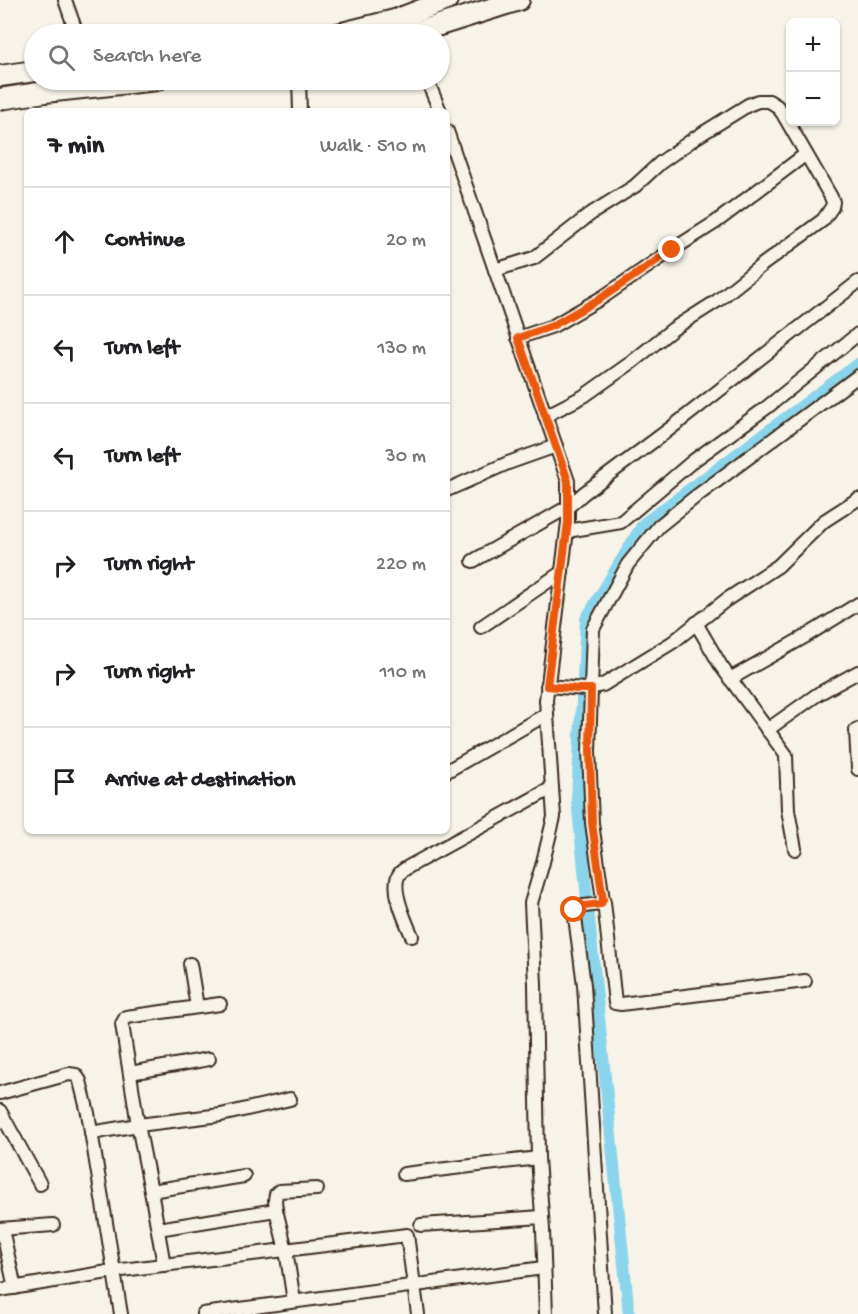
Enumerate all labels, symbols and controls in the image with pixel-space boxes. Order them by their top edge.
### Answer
map controls [786,18,840,126]
button: + [786,18,840,72]
search box [24,24,450,90]
icon: search [45,41,78,74]
text: Search here [93,44,201,70]
button: − [786,72,840,126]
text: 7 min [48,132,104,163]
text: Walk · 510 m [320,136,426,159]
icon: ahead [48,225,81,258]
text: Continue [105,228,185,254]
text: 20 m [386,230,426,253]
route end [658,236,684,262]
icon: left [48,333,81,366]
text: Turn left [105,336,179,362]
text: 130 m [377,338,426,361]
icon: left [48,441,81,474]
text: Turn left [105,444,179,470]
text: 30 m [385,446,426,469]
icon: right [48,549,81,582]
text: Turn right [105,552,193,578]
text: 220 m [376,554,426,577]
icon: right [48,657,81,690]
text: Turn right [105,660,193,686]
text: 110 m [380,662,426,685]
icon: arrive [48,765,81,798]
text: Arrive at destination [105,768,295,794]
route start [560,896,586,922]

